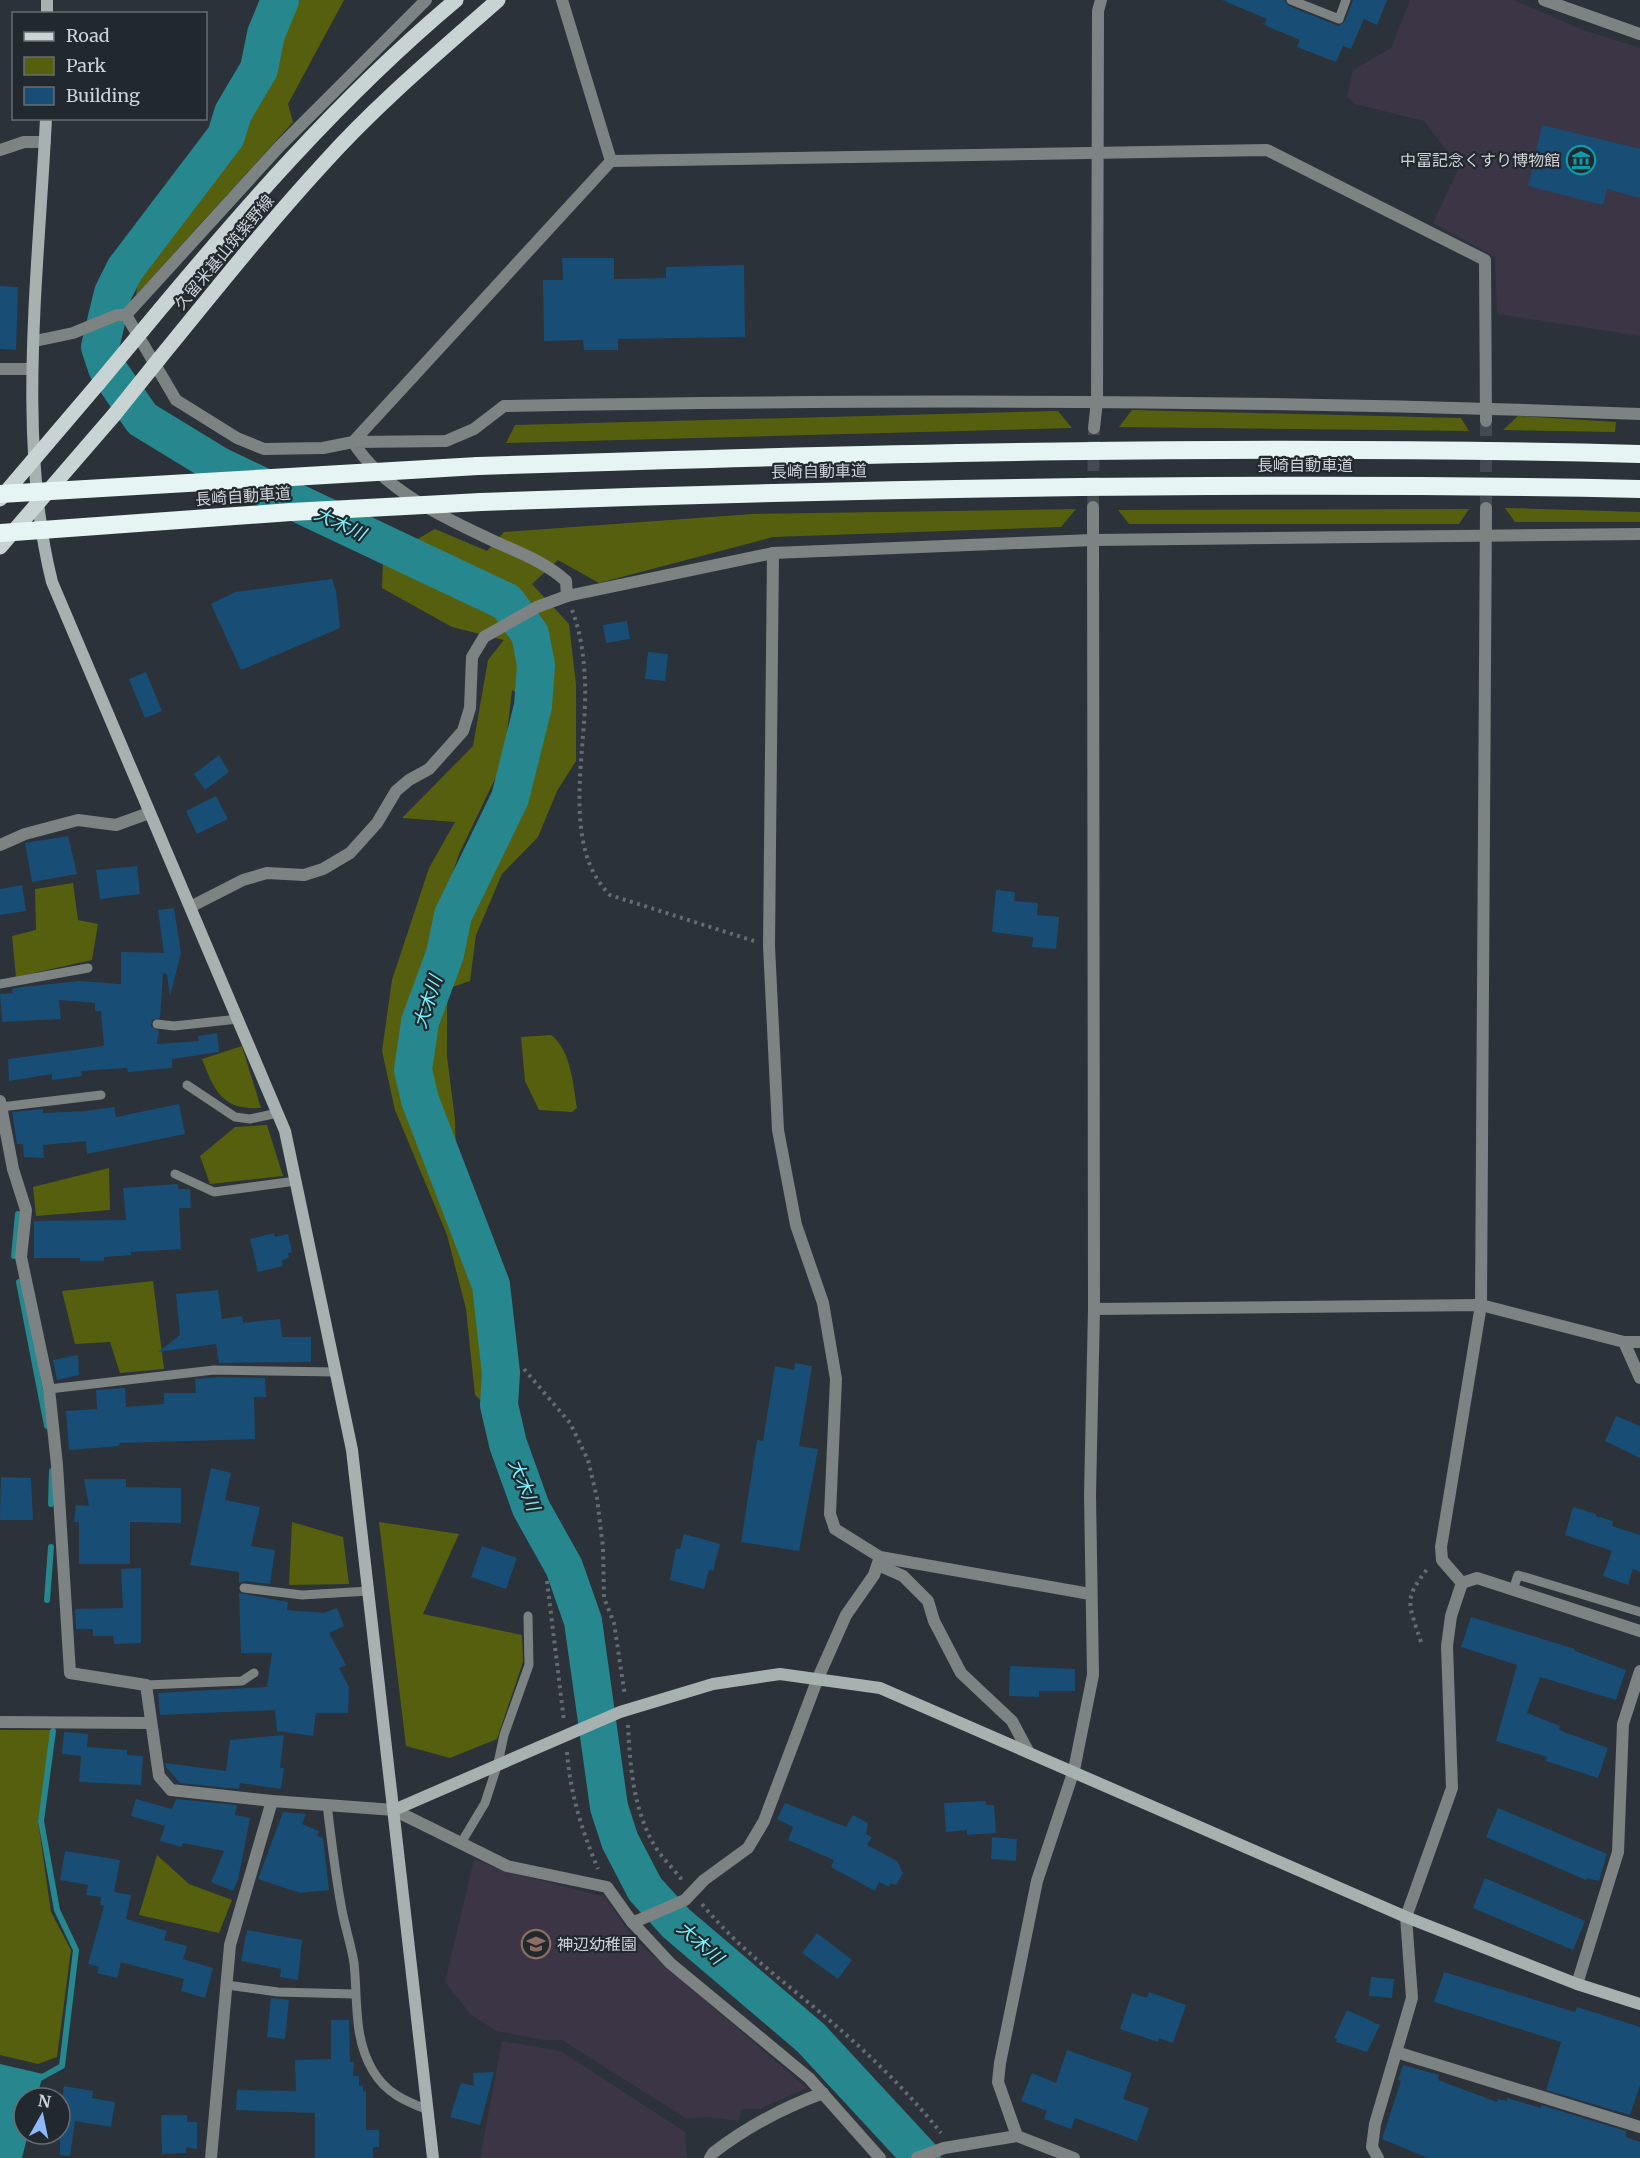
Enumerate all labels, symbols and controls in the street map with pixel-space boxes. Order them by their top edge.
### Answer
legend [12,12,207,120]
text: Road [66,24,110,47]
text: Park [66,54,107,77]
text: Building [66,84,140,107]
museum icon: 中冨記念くすり博物館 [1565,144,1597,176]
place label: 中冨記念くすり博物館 [1400,150,1560,170]
street label: 久留米基山筑紫野線 [170,190,278,314]
street label: 長崎自動車道 [1257,455,1353,475]
street label: 長崎自動車道 [771,460,867,482]
street label: 長崎自動車道 [194,483,292,509]
water label: 大木川 [311,502,371,546]
water label: 大木川 [408,971,447,1031]
water label: 大木川 [504,1455,546,1516]
water label: 大木川 [672,1916,730,1970]
school or university icon: 神辺幼稚園 [520,1928,552,1960]
place label: 神辺幼稚園 [557,1934,637,1954]
north arrow [12,2086,72,2146]
text: N [37,2090,53,2112]

